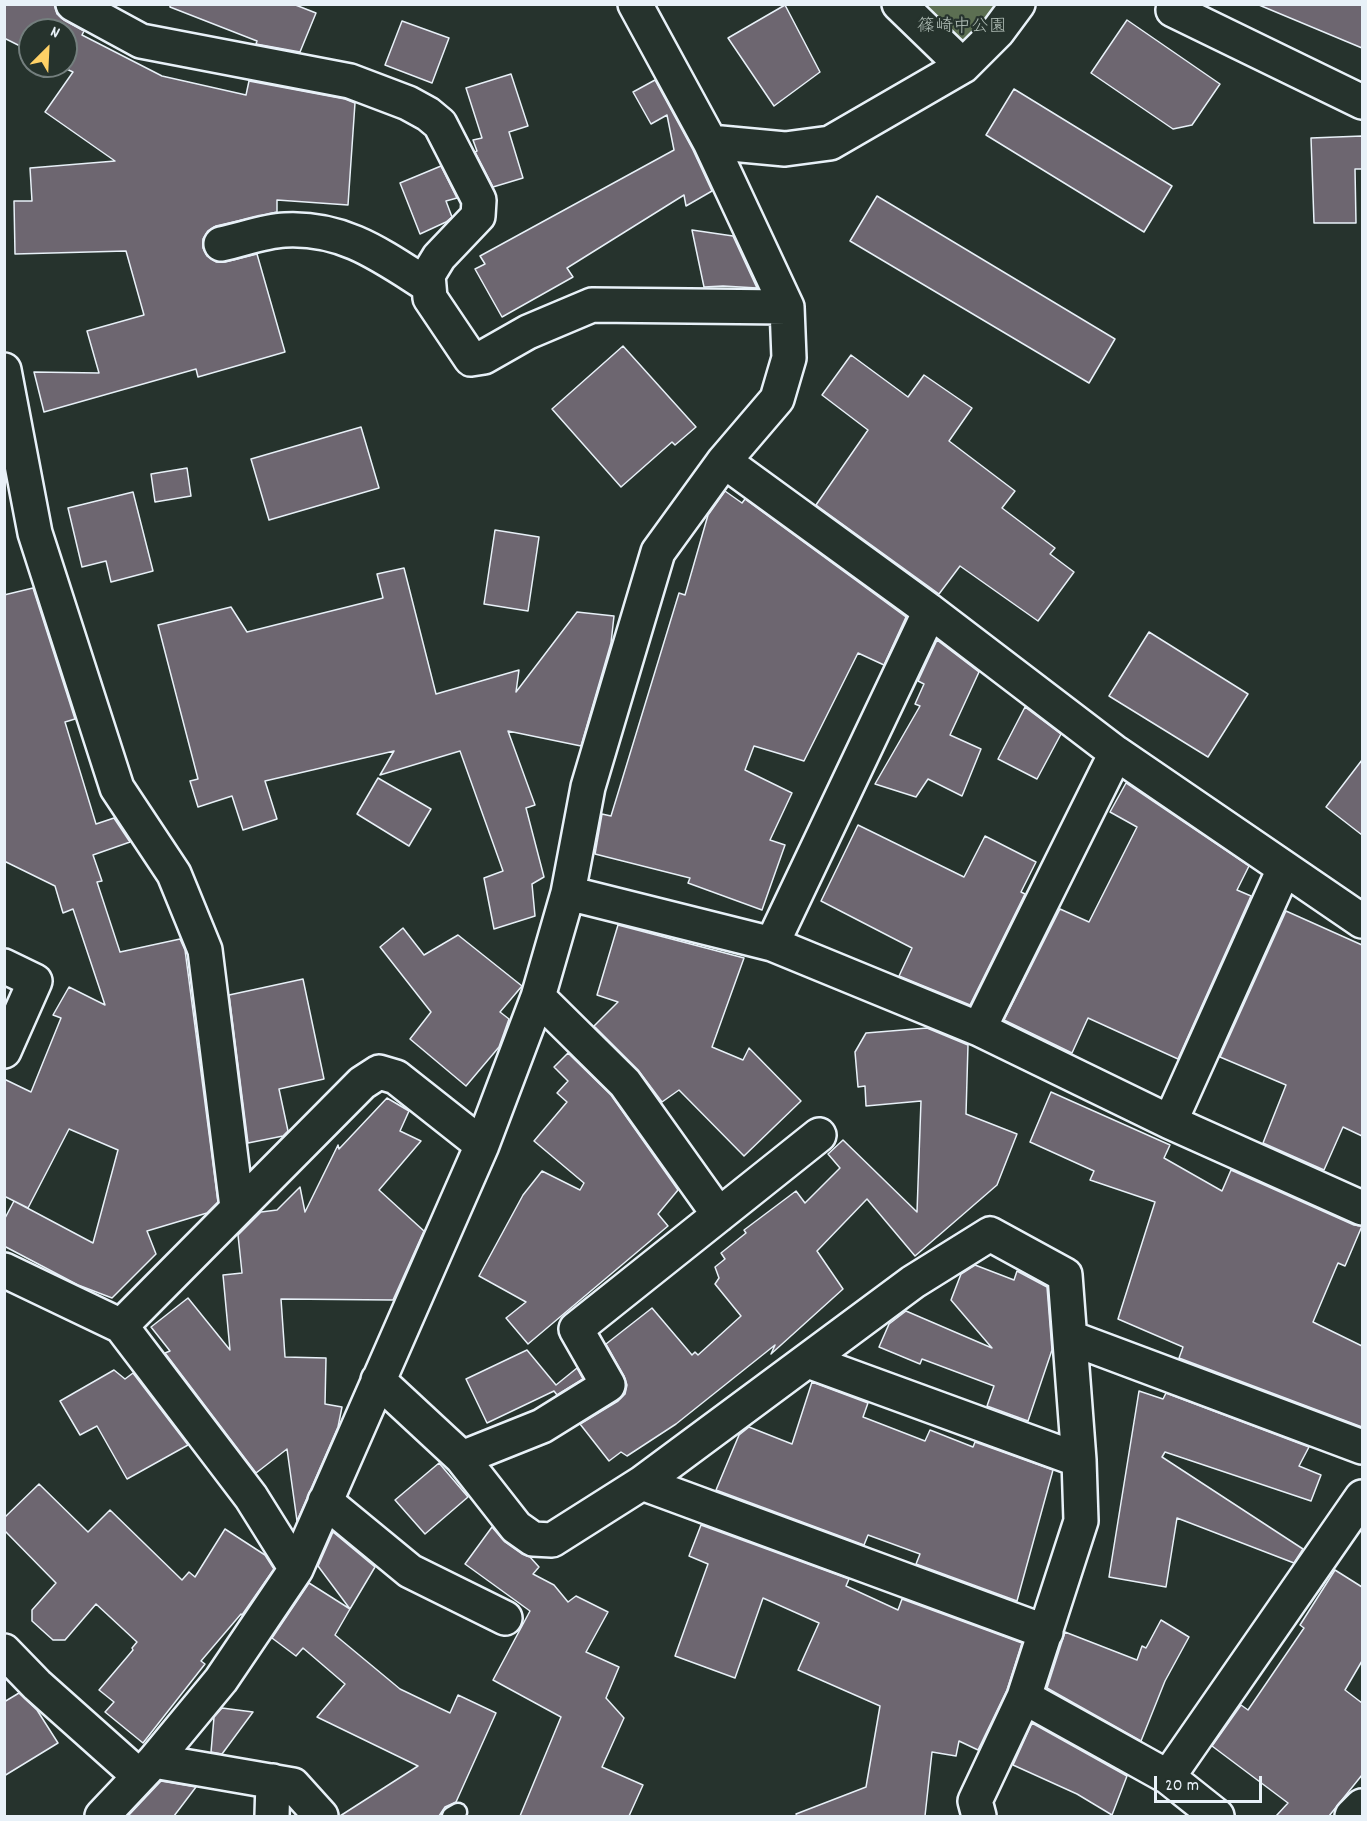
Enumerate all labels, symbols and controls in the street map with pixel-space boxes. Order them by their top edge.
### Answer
north arrow [18,18,78,78]
park label: 篠崎中公園 [917,18,1007,40]
text: N [46,21,63,45]
scale bar [1157,1764,1265,1802]
text: 20 m [1165,1774,1199,1799]

